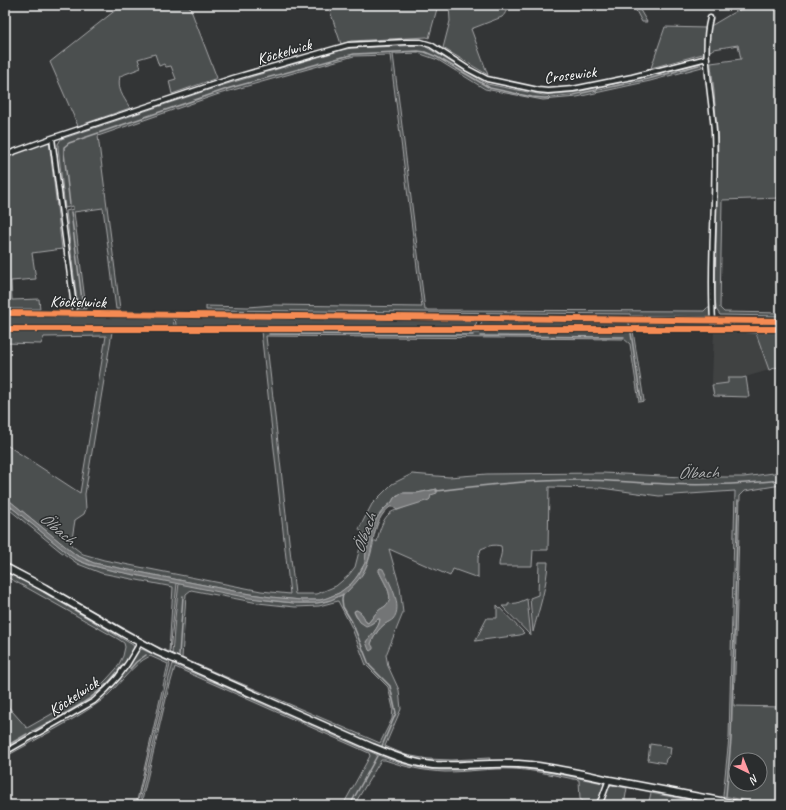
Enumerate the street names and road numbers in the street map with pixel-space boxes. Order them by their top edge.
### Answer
street label: Köckelwick [255,34,315,69]
street label: Crosewick [543,62,598,88]
street label: Köckelwick [50,292,107,313]
street label: Köckelwick [45,672,103,721]

